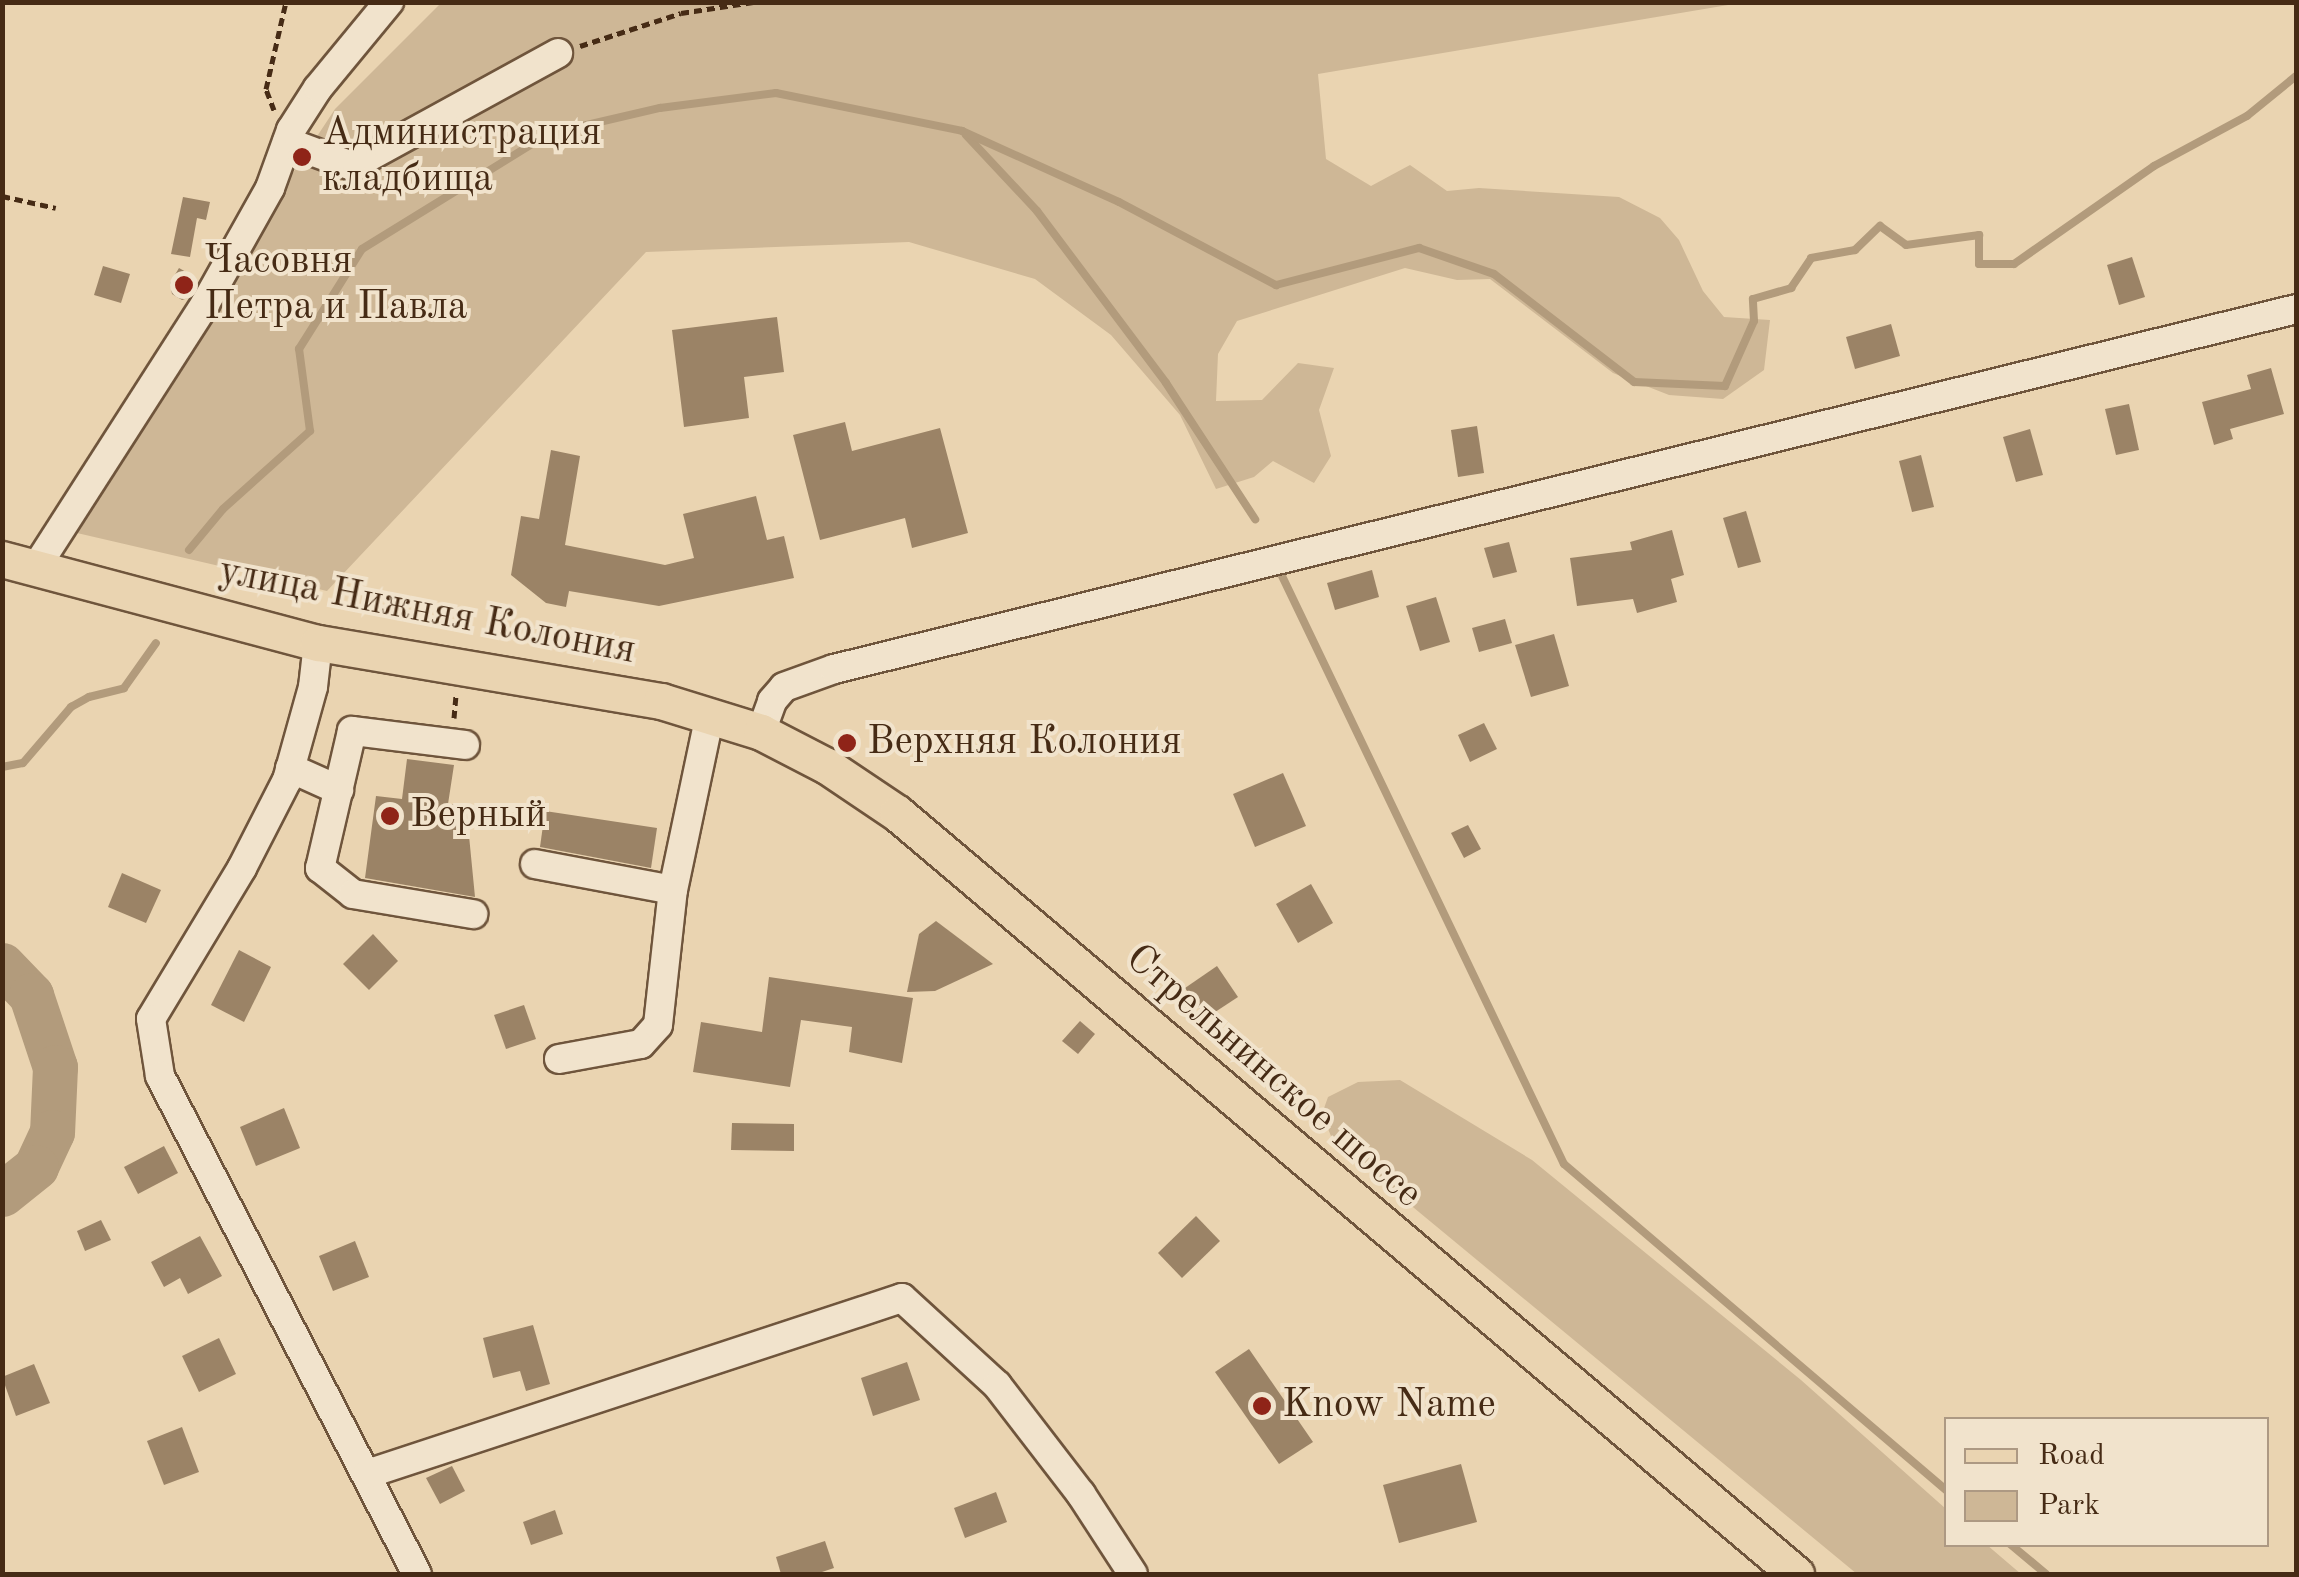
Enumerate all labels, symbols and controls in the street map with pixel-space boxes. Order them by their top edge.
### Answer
place label: Администрация кладбища [322,110,601,204]
marker: Администрация кладбища [291,146,313,168]
place label: Часовня Петра и Павла [204,238,468,332]
marker: Часовня Петра и Павла [173,274,195,296]
street label: улица Нижняя Колония [215,548,639,676]
place label: Верхняя Колония [867,719,1181,767]
marker: Верхняя Колония [836,732,858,754]
place label: Верный [410,792,547,840]
marker: Верный [379,805,401,827]
street label: Стрельнинское шоссе [1115,935,1431,1219]
place label: Know Name [1282,1382,1496,1430]
marker: Know Name [1251,1395,1273,1417]
legend [1944,1417,2269,1547]
text: Road [2038,1441,2105,1471]
text: Park [2038,1491,2100,1521]

